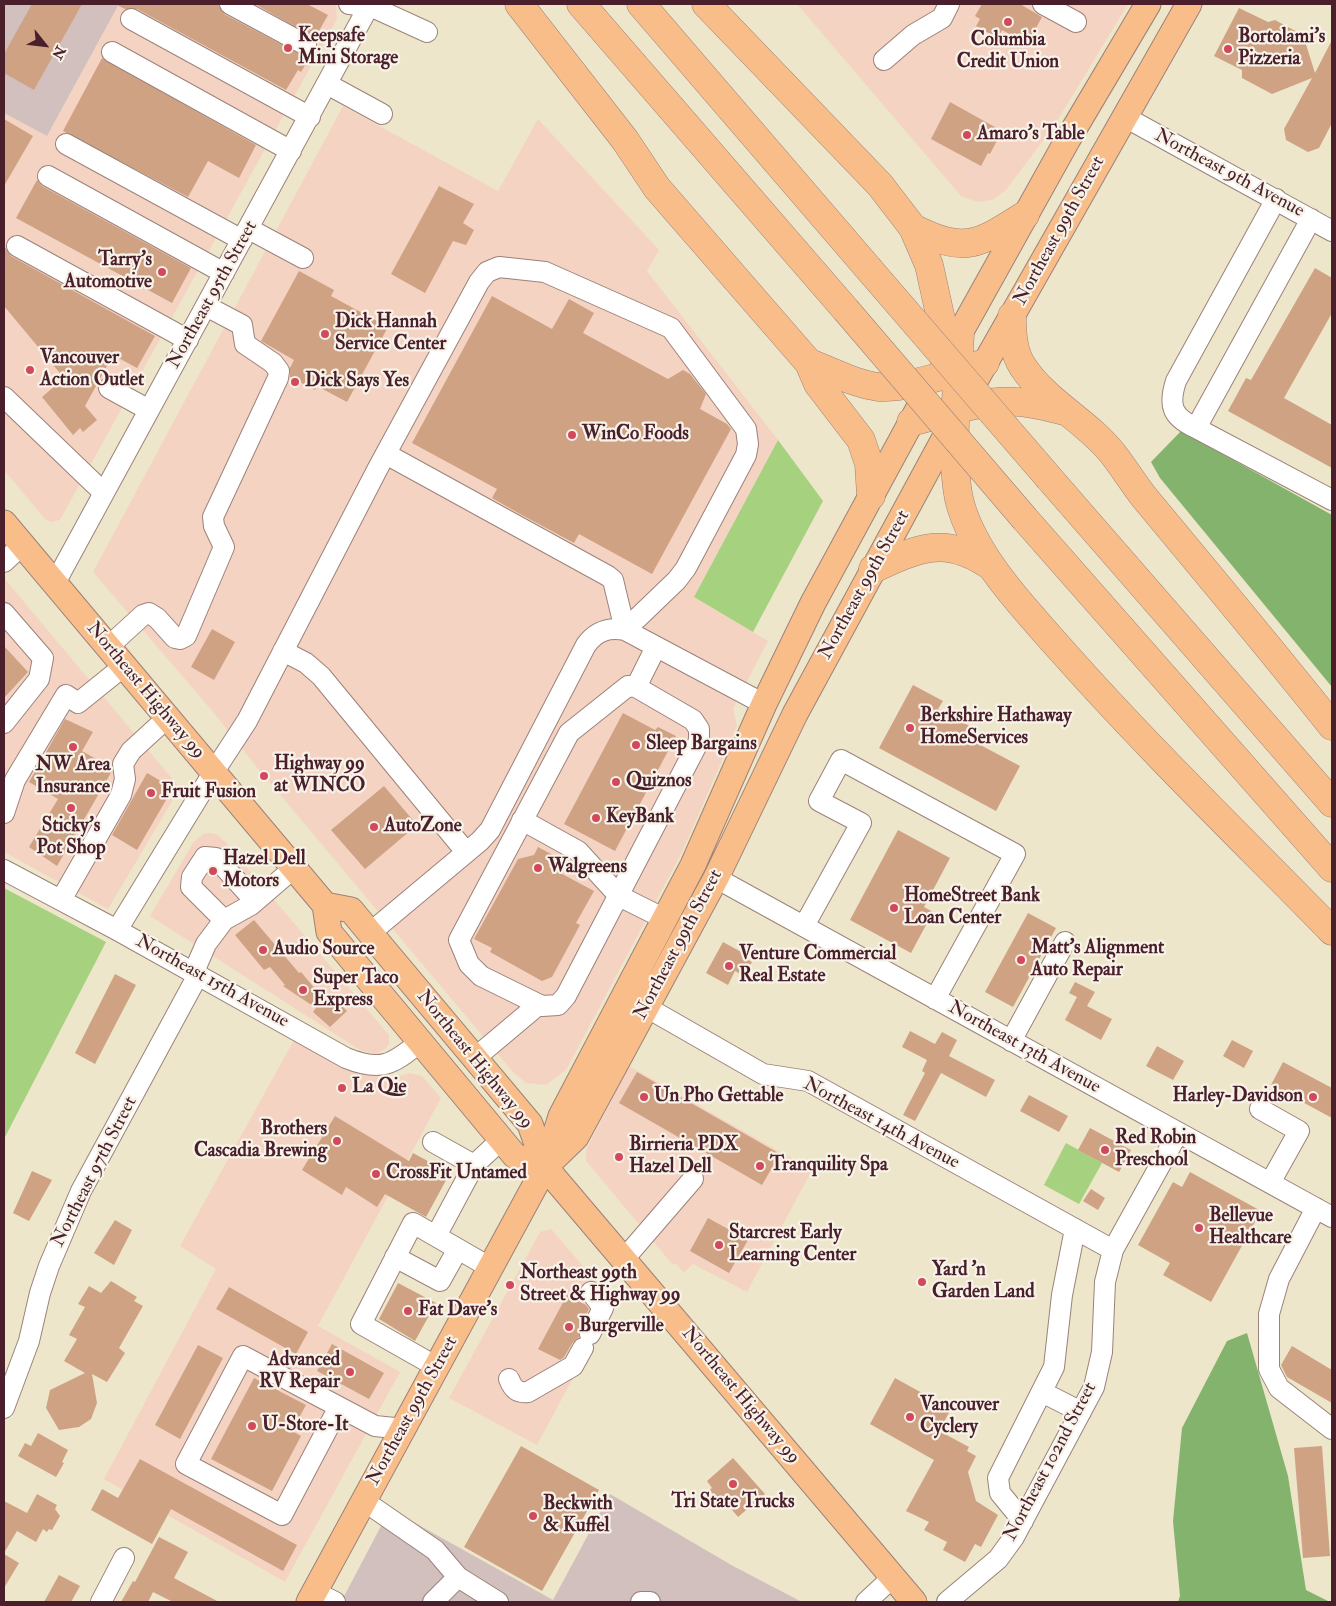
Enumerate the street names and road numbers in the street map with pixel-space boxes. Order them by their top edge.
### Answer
street label: Northeast 9th Avenue [1150,125,1308,223]
street label: Northeast 99th Street [1010,153,1110,309]
street label: Northeast 95th Street [163,217,263,373]
street label: Northeast 99th Street [815,507,915,663]
street label: Northeast Highway 99 [81,618,209,764]
street label: Northeast 99th Street [630,866,728,1024]
street label: Northeast 15th Avenue [131,930,293,1034]
street label: Northeast Highway 99 [411,986,537,1134]
street label: Northeast 13th Avenue [944,997,1104,1099]
street label: Northeast 14th Avenue [799,1073,963,1175]
street label: Northeast 97th Street [47,1093,143,1251]
street label: Northeast Highway 99 [676,1323,804,1469]
street label: Northeast 99th Street [363,1333,463,1489]
street label: Northeast 102nd Street [1000,1379,1102,1545]

